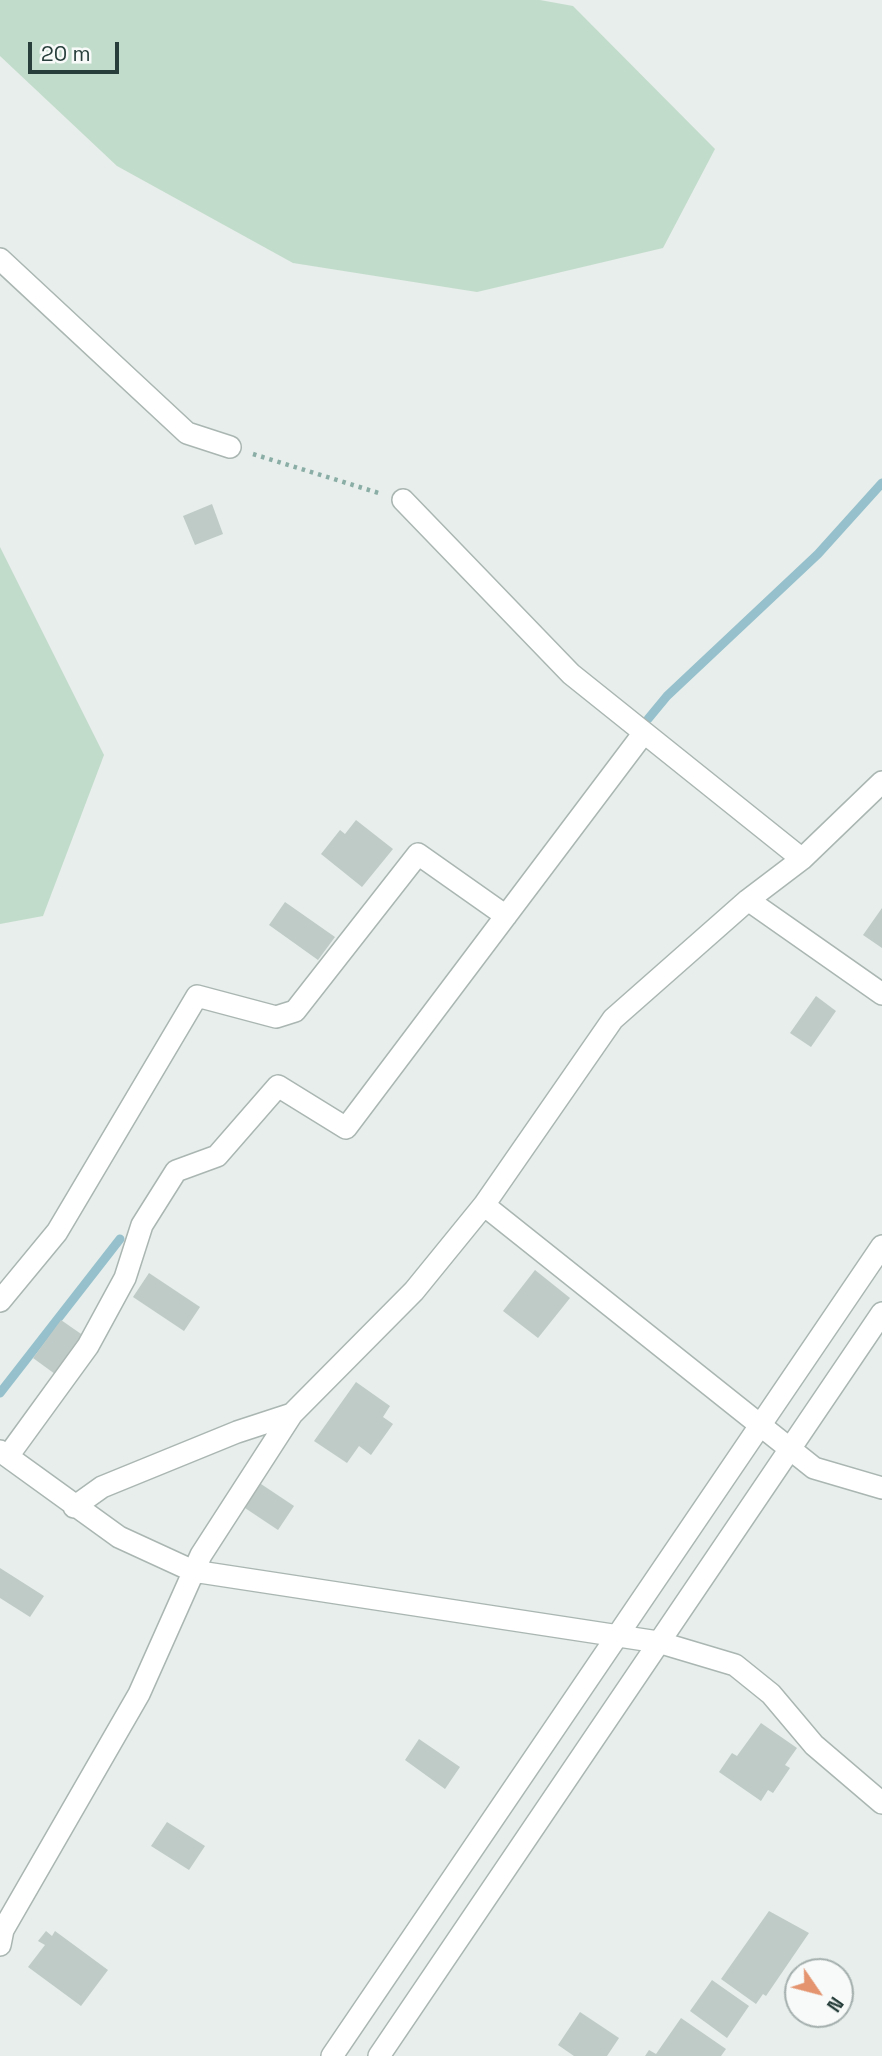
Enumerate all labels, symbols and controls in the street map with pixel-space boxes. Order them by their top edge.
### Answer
scale bar [32,28,122,72]
text: 20 m [41,40,91,67]
north arrow [784,1958,854,2028]
text: N [821,1992,849,2017]

